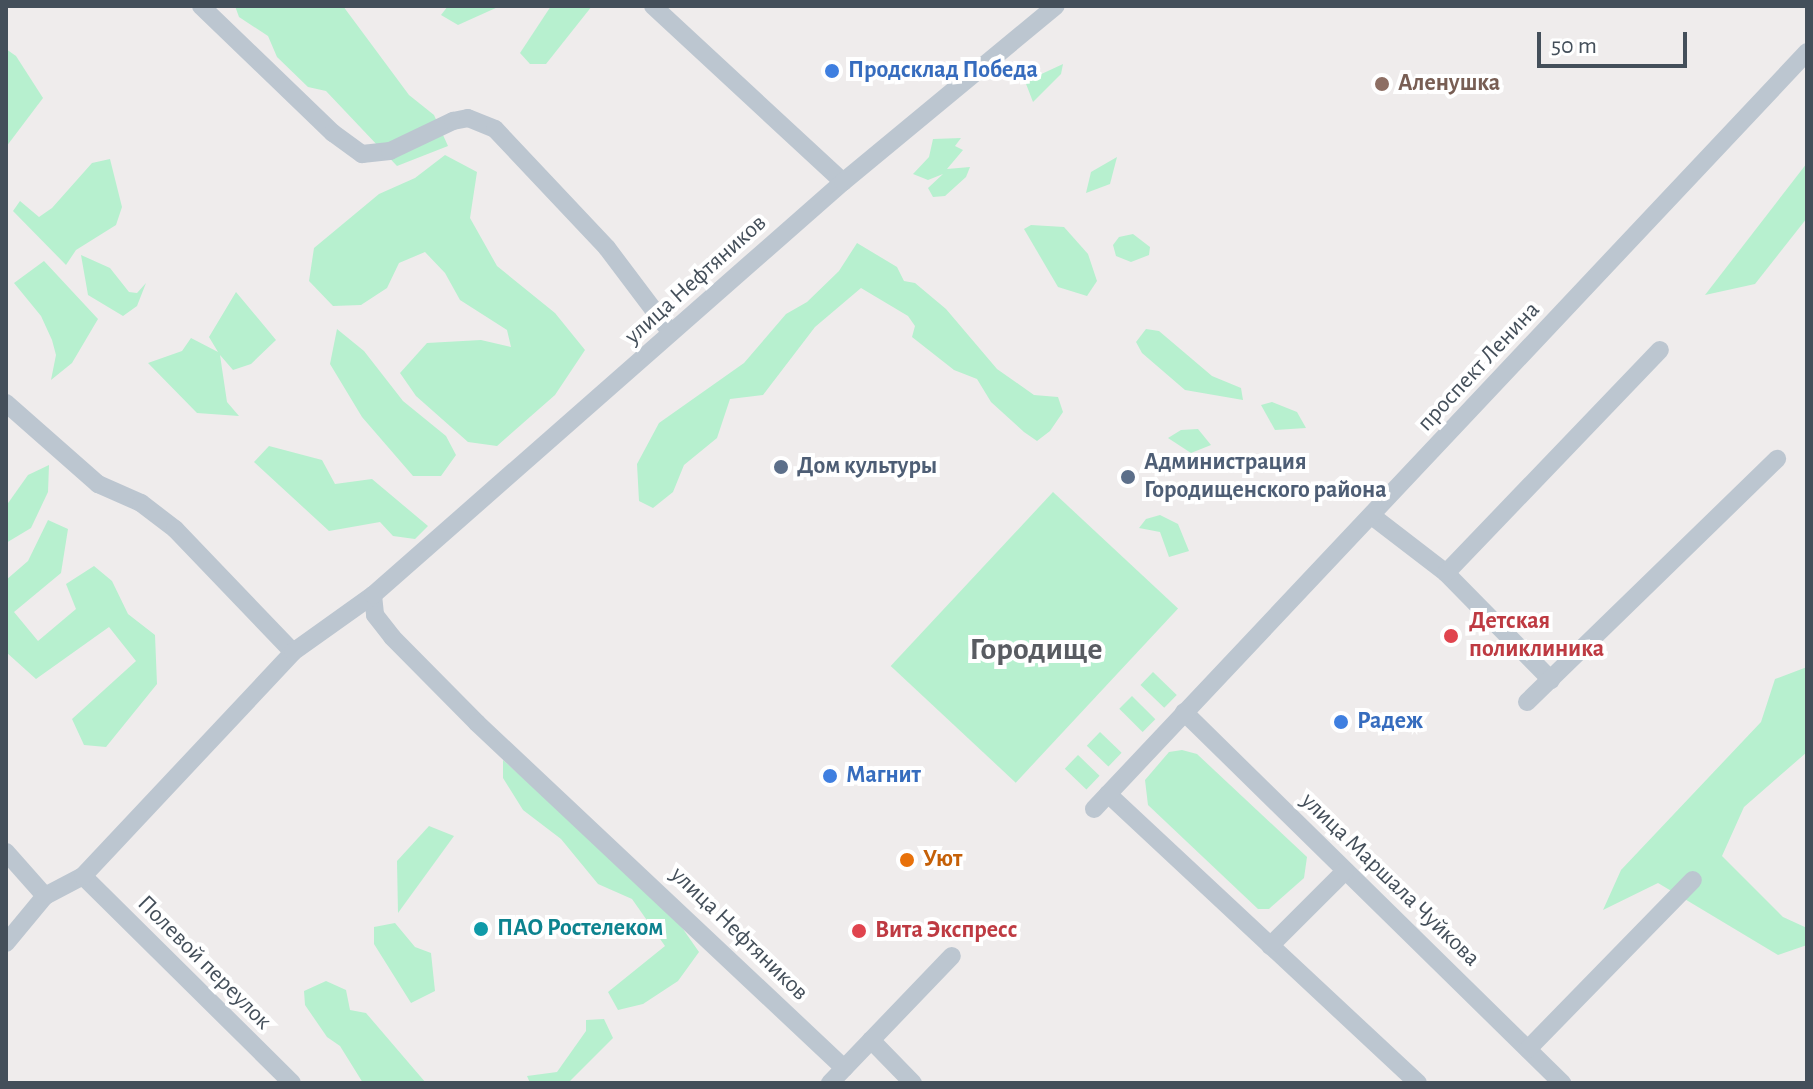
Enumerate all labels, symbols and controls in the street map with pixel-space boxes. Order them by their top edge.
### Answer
scale bar [1541,16,1691,66]
text: 50 m [1551,34,1597,58]
place label: Продсклад Победа [848,57,1038,85]
marker: Продсклад Победа [823,62,841,80]
place label: Аленушка [1398,70,1500,98]
marker: Аленушка [1373,75,1391,93]
street label: улица Нефтяников [619,209,773,351]
street label: проспект Ленина [1412,296,1546,438]
place label: Администрация Городищенского района [1144,449,1387,505]
place label: Дом культуры [797,453,937,481]
marker: Дом культуры [772,458,790,476]
marker: Администрация Городищенского района [1119,468,1137,486]
place label: Детская поликлиника [1469,608,1604,664]
marker: Детская поликлиника [1440,625,1462,647]
district label: Городище [970,630,1102,668]
place label: Радеж [1357,708,1423,736]
marker: Радеж [1332,713,1350,731]
place label: Магнит [846,762,921,790]
marker: Магнит [821,767,839,785]
street label: улица Маршала Чуйкова [1294,787,1486,973]
place label: Уют [923,846,962,874]
marker: Уют [898,851,916,869]
street label: улица Нефтяников [664,861,814,1007]
street label: Полевой переулок [131,890,277,1036]
place label: ПАО Ростелеком [497,915,663,943]
place label: Вита Экспресс [875,917,1017,945]
marker: ПАО Ростелеком [472,920,490,938]
marker: Вита Экспресс [850,922,868,940]

